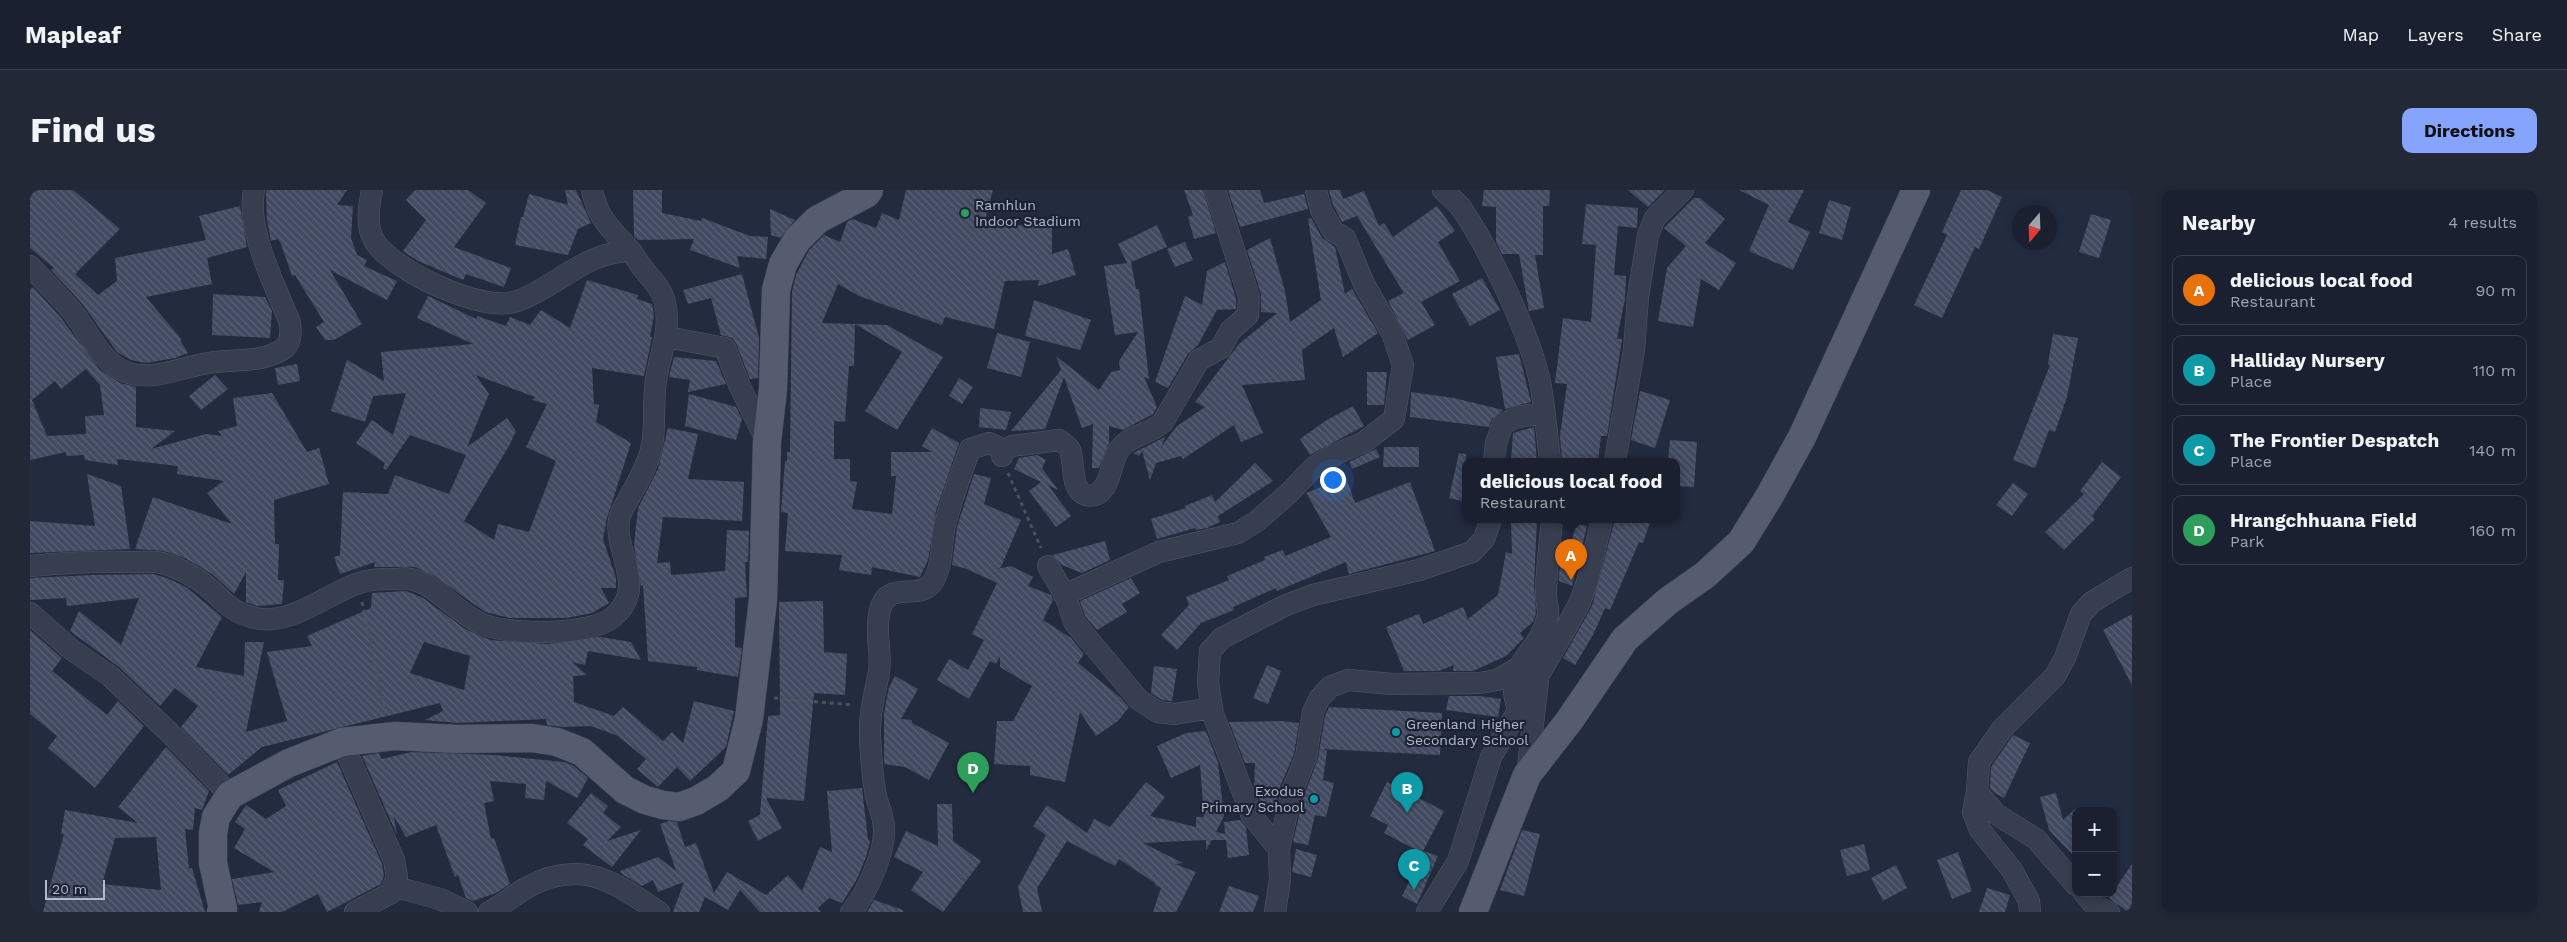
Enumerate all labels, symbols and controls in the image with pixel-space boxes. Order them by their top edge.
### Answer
text: Mapleaf [25,21,121,49]
text: Map [2342,24,2379,45]
text: Layers [2407,24,2464,45]
text: Share [2492,24,2542,45]
button: Directions [2402,108,2537,153]
text: Find us [30,109,156,151]
place label: Ramhlun Indoor Stadium [975,197,1081,229]
north arrow [2012,205,2057,250]
marker: Ramhlun Indoor Stadium [959,207,971,219]
text: Nearby [2182,210,2255,235]
text: 4 results [2448,213,2517,232]
text: delicious local food [2230,269,2413,292]
text: A [2194,281,2204,300]
text: 90 m [2475,281,2516,300]
text: Restaurant [2230,292,2316,311]
text: Halliday Nursery [2230,349,2385,372]
text: B [2194,361,2204,380]
text: 110 m [2473,361,2516,380]
text: Place [2230,372,2272,391]
text: The Frontier Despatch [2230,429,2439,452]
text: C [2194,441,2204,460]
text: 140 m [2469,441,2516,460]
text: Place [2230,452,2272,471]
popup [1462,458,1680,523]
your location [1320,467,1346,493]
text: delicious local food [1480,470,1662,493]
text: Restaurant [1480,493,1565,512]
text: Hrangchhuana Field [2230,509,2417,532]
text: D [2193,521,2205,540]
text: 160 m [2469,521,2516,540]
text: Park [2230,532,2264,551]
pin: A [1555,539,1587,580]
place label: Greenland Higher Secondary School [1406,716,1529,748]
marker: Greenland Higher Secondary School [1390,726,1402,738]
pin: D [957,752,989,793]
pin: B [1391,772,1423,813]
place label: Exodus Primary School [1201,783,1305,815]
marker: Exodus Primary School [1308,793,1320,805]
map controls [2072,807,2117,897]
button: + [2072,807,2117,852]
pin: C [1398,849,1430,890]
button: − [2072,852,2117,897]
scale bar [45,877,105,900]
text: 20 m [52,881,87,897]

